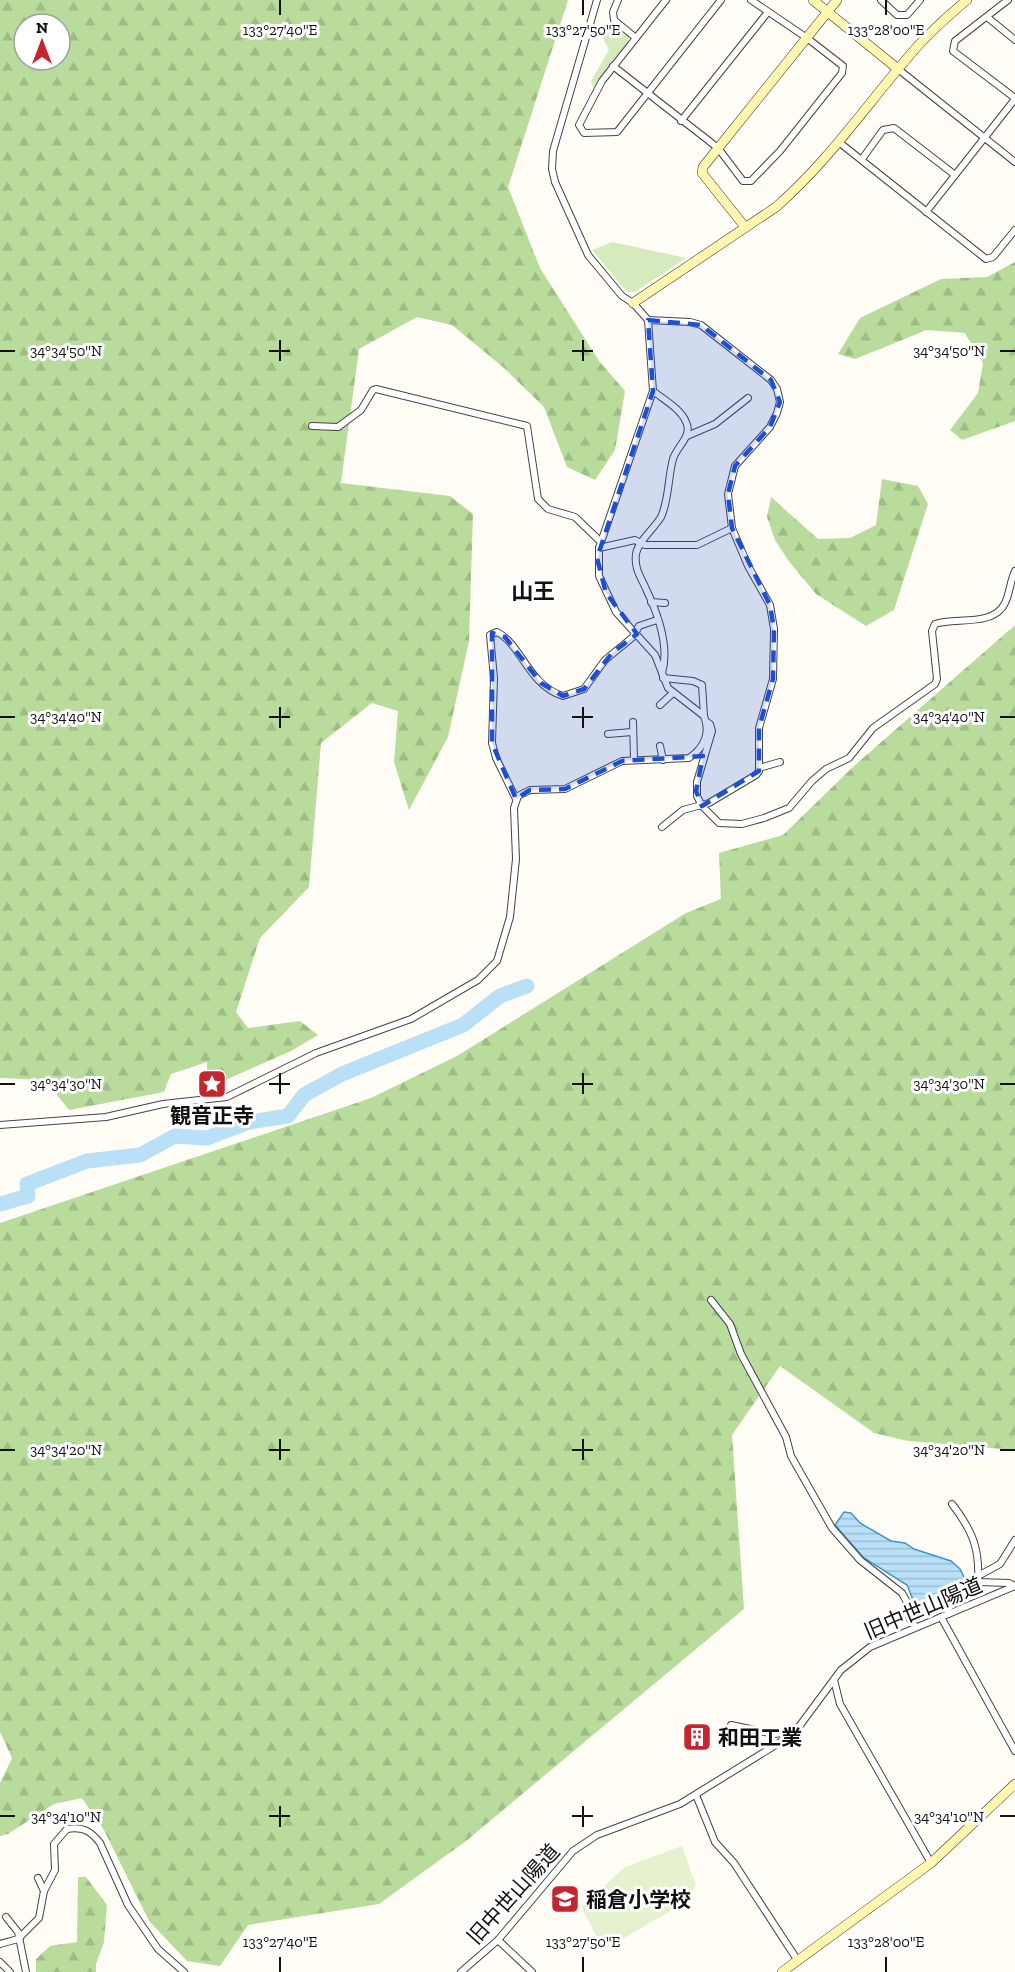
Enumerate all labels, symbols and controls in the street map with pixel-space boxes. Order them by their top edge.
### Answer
north arrow [12,12,72,72]
text: N [36,18,48,37]
text: 133°27'40"E [243,21,317,39]
text: 133°27'50"E [546,21,621,39]
text: 133°28'00"E [848,21,925,39]
text: 34°34'50"N [30,342,102,360]
text: 34°34'50"N [913,342,985,360]
district label: 山王 [511,578,555,605]
text: 34°34'40"N [30,708,102,726]
text: 34°34'40"N [913,708,985,726]
place icon: 観音正寺 [196,1068,228,1100]
text: 34°34'30"N [30,1075,102,1093]
text: 34°34'30"N [913,1075,985,1093]
place label: 観音正寺 [170,1103,254,1128]
text: 34°34'20"N [30,1441,102,1459]
text: 34°34'20"N [913,1441,985,1459]
street label: 旧中世山陽道 [860,1572,986,1644]
building icon: 和田工業 [681,1721,713,1753]
place label: 和田工業 [718,1725,802,1750]
text: 34°34'10"N [31,1808,101,1826]
text: 34°34'10"N [914,1808,984,1826]
street label: 旧中世山陽道 [462,1839,564,1949]
school or university icon: 稲倉小学校 [549,1883,581,1915]
place label: 稲倉小学校 [586,1887,691,1912]
text: 133°27'40"E [243,1933,317,1951]
text: 133°27'50"E [546,1933,621,1951]
text: 133°28'00"E [848,1933,925,1951]

